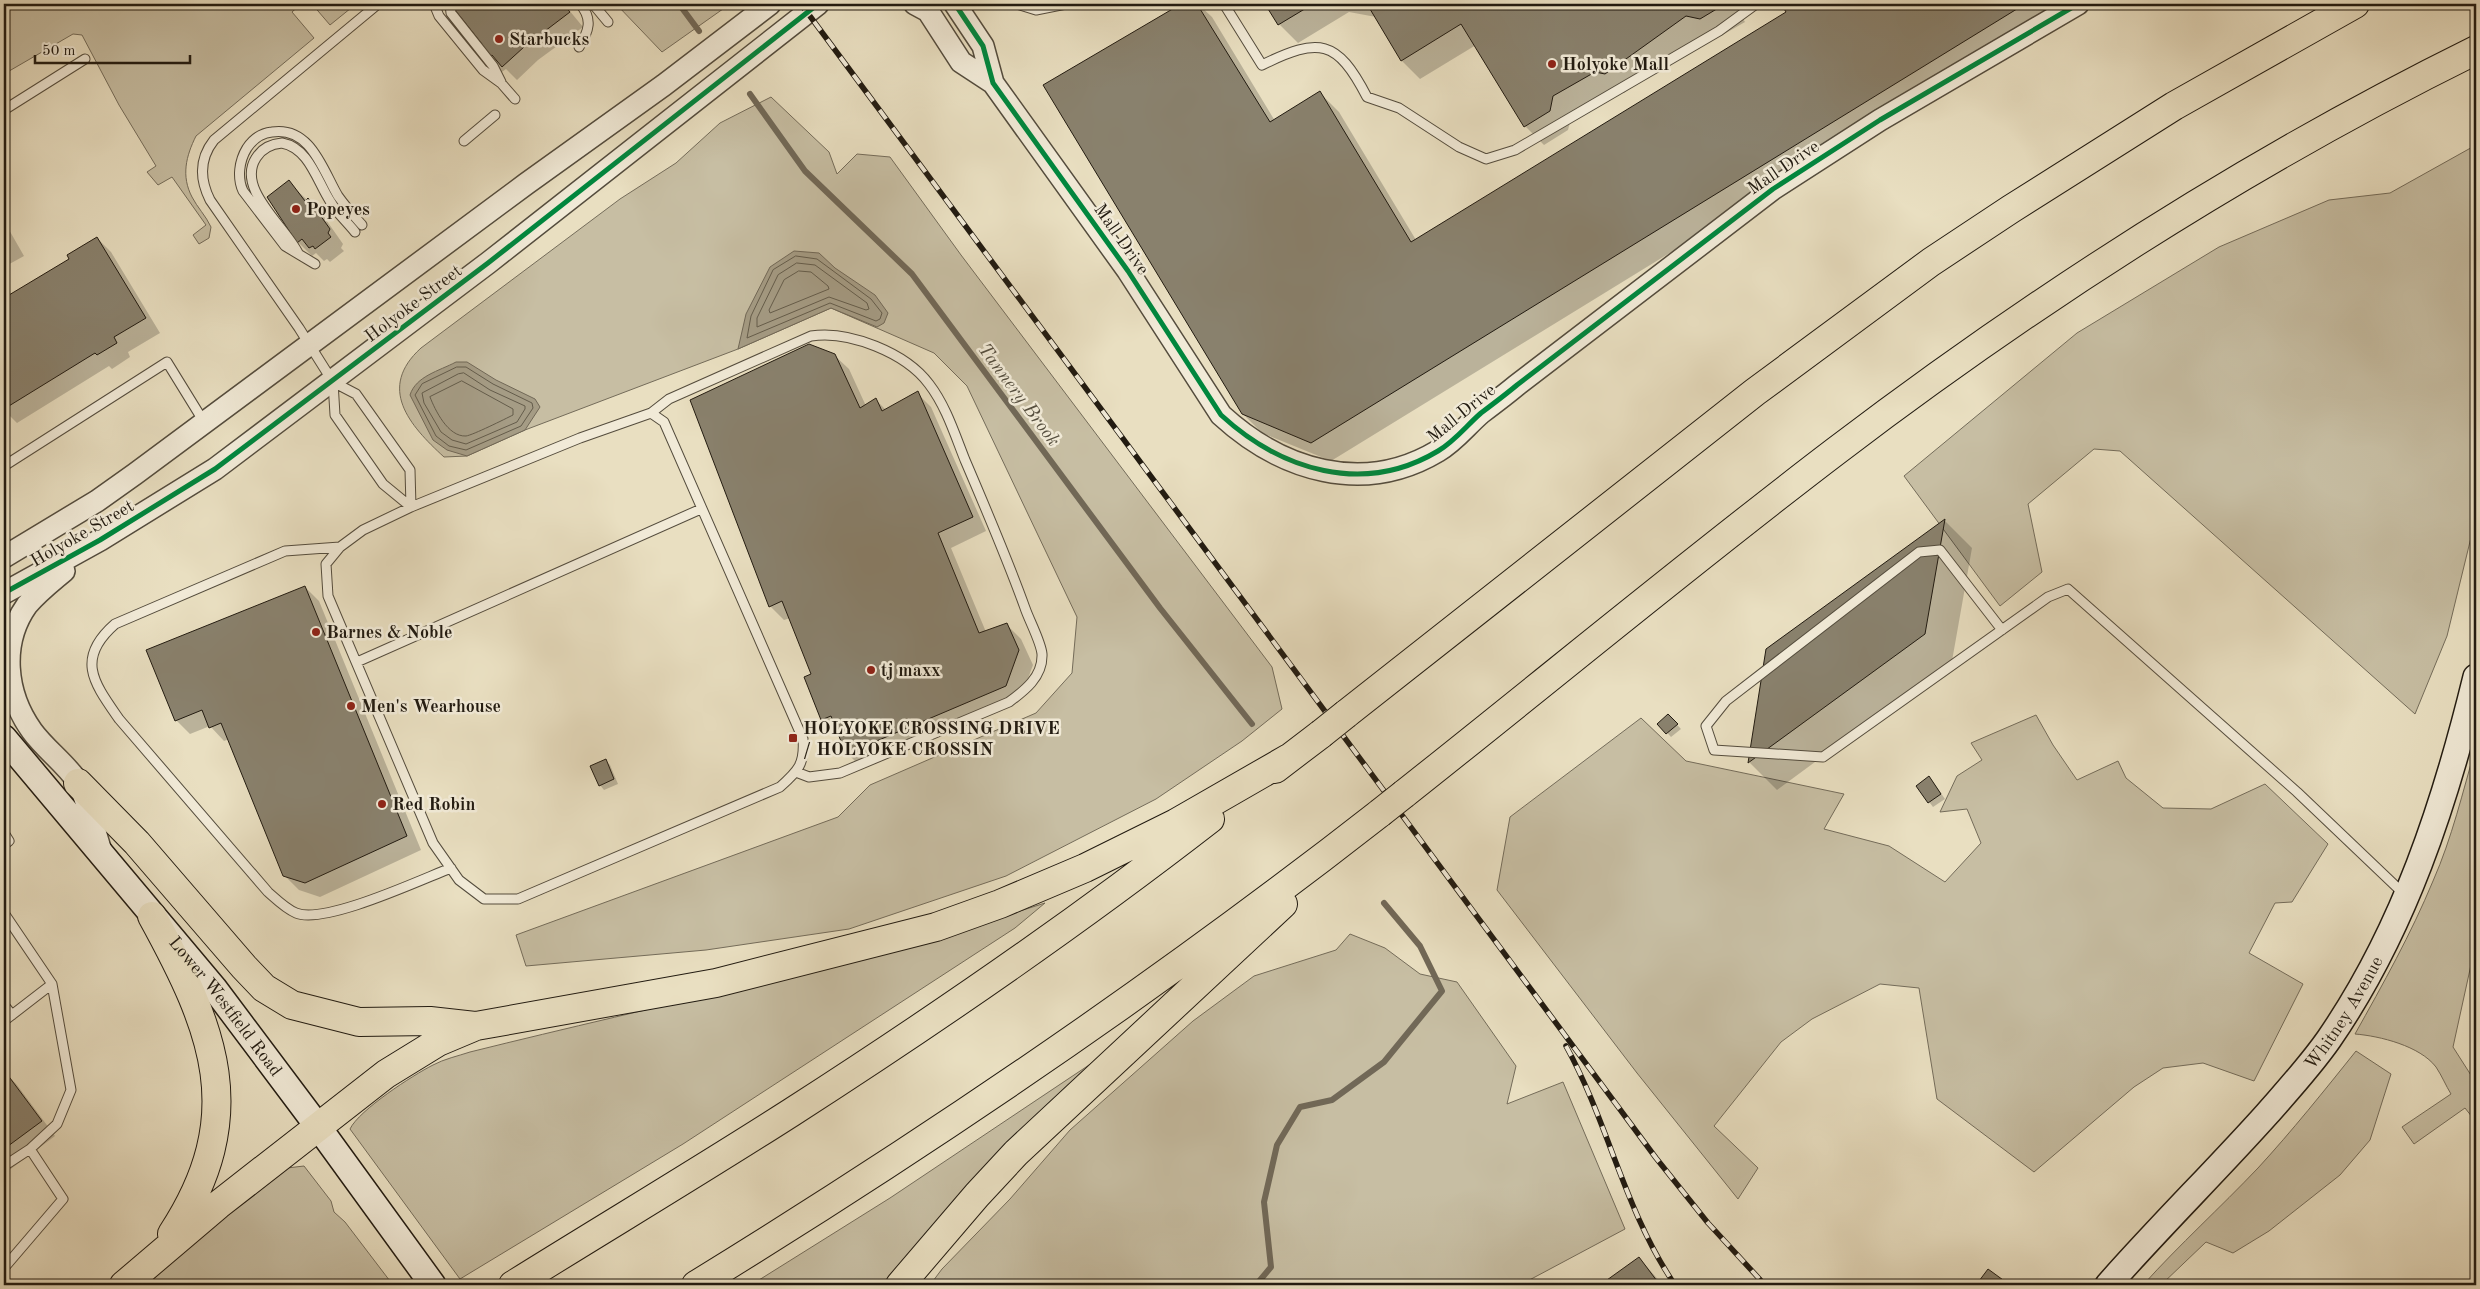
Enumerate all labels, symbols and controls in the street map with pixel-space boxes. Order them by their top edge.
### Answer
place label: Starbucks [509,31,590,49]
scale bar [35,32,190,64]
marker: Starbucks [493,33,505,45]
text: 50 m [42,44,76,59]
place label: Holyoke Mall [1562,56,1669,74]
marker: Holyoke Mall [1546,58,1558,70]
street label: Mall Drive [1745,137,1823,198]
place label: Popeyes [306,201,370,219]
street label: Mall Drive [1090,201,1152,278]
marker: Popeyes [290,203,302,215]
street label: Holyoke Street [362,262,465,346]
water label: Tannery Brook [973,341,1063,450]
street label: Mall Drive [1424,381,1499,447]
street label: Holyoke Street [28,497,137,571]
place label: Barnes & Noble [326,624,453,642]
marker: Barnes & Noble [310,626,322,638]
place label: tj maxx [881,662,941,680]
marker: tj maxx [865,664,877,676]
place label: Men's Wearhouse [361,698,501,716]
marker: Men's Wearhouse [345,700,357,712]
place label: HOLYOKE CROSSING DRIVE / HOLYOKE CROSSIN [803,720,1060,759]
marker: HOLYOKE CROSSING DRIVE / HOLYOKE CROSSIN [787,732,799,744]
place label: Red Robin [392,796,475,814]
marker: Red Robin [376,798,388,810]
street label: Lower Westfield Road [165,934,285,1080]
street label: Whitney Avenue [2302,954,2387,1073]

